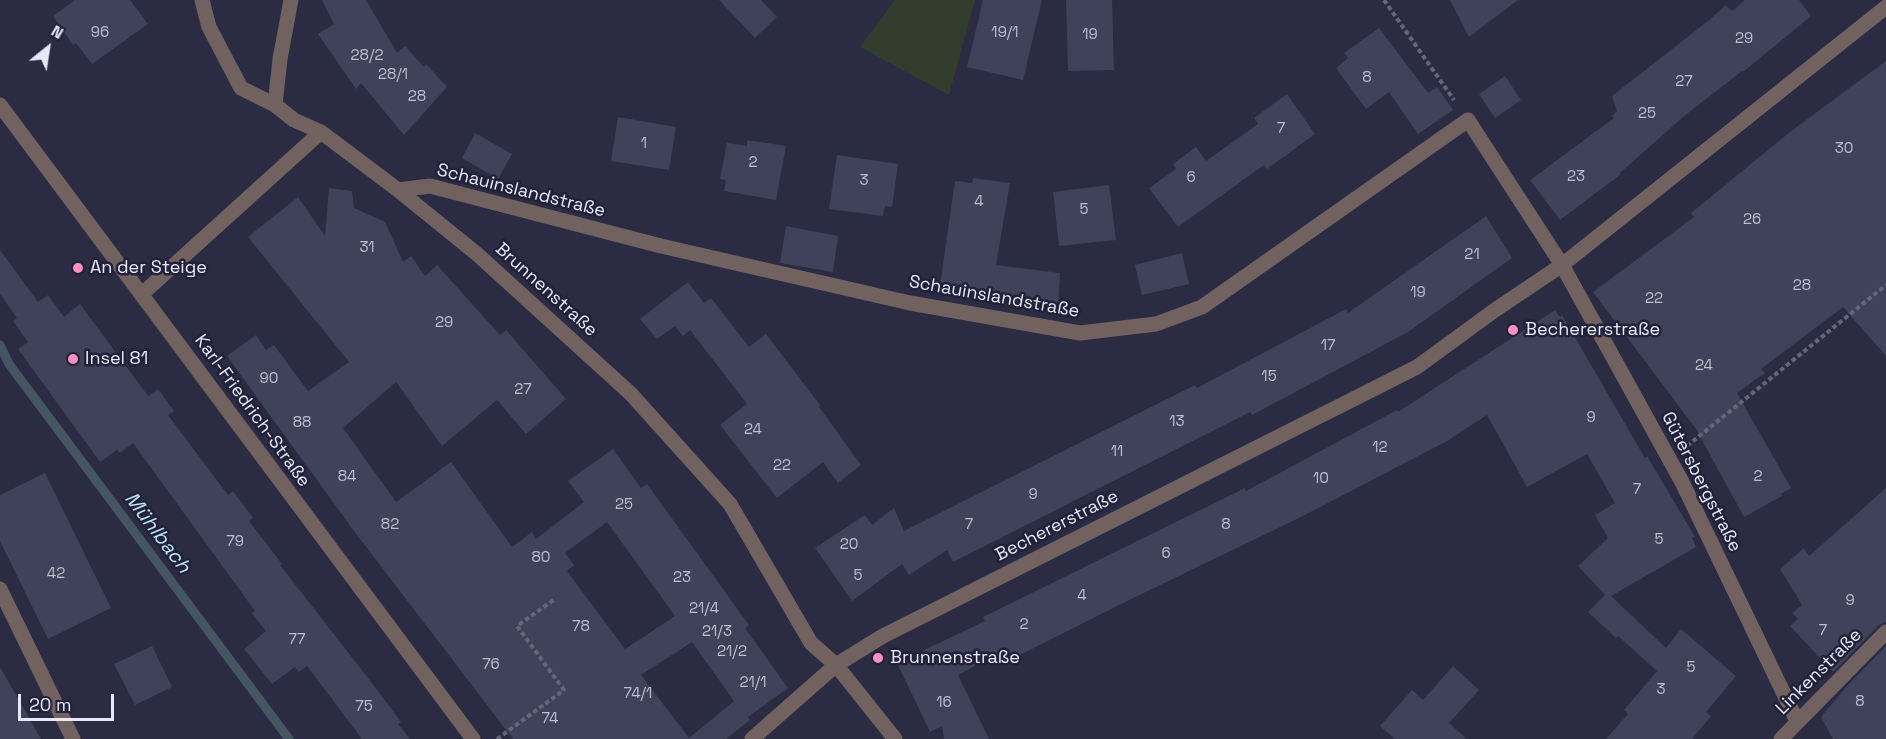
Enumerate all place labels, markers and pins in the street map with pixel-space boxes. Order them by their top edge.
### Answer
place label: An der Steige [90,257,207,279]
marker: An der Steige [71,261,85,275]
place label: Bechererstraße [1525,319,1660,341]
marker: Bechererstraße [1506,323,1520,337]
place label: Insel 81 [85,348,148,370]
marker: Insel 81 [66,352,80,366]
place label: Brunnenstraße [890,647,1020,669]
marker: Brunnenstraße [871,651,885,665]

